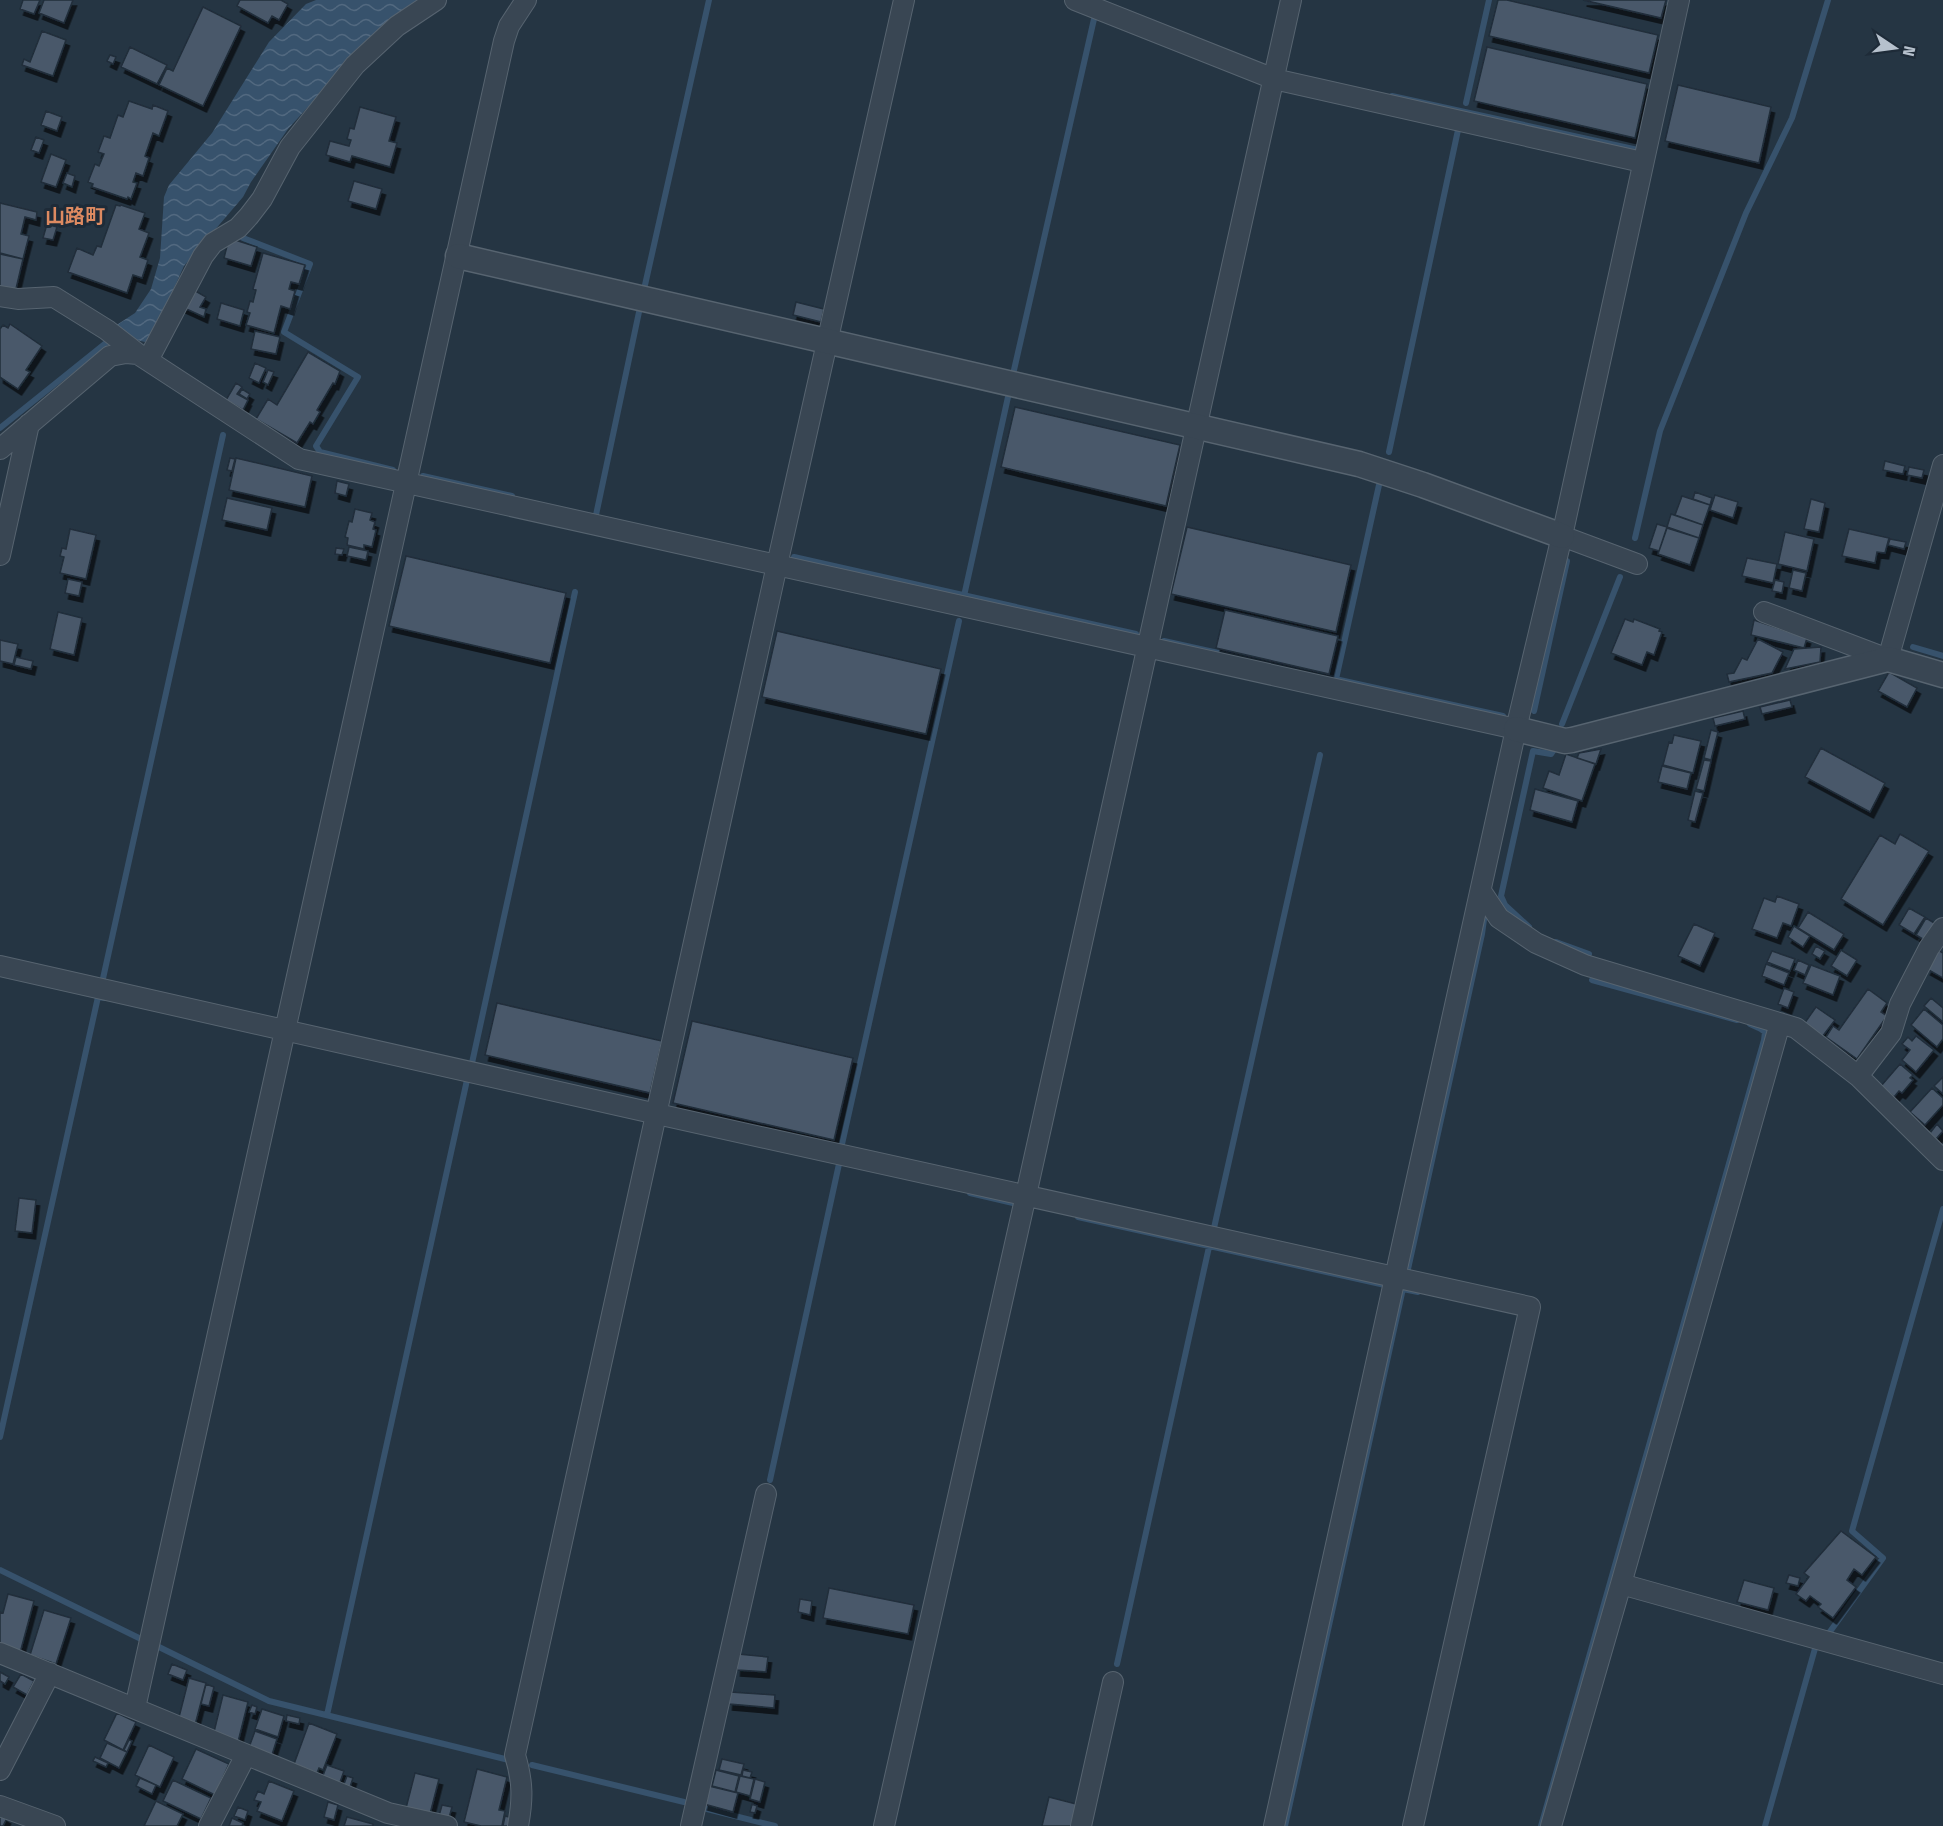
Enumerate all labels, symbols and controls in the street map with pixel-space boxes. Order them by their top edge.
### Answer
north arrow [1865,18,1925,78]
text: N [1899,44,1919,58]
district label: 山路町 [45,204,105,228]

